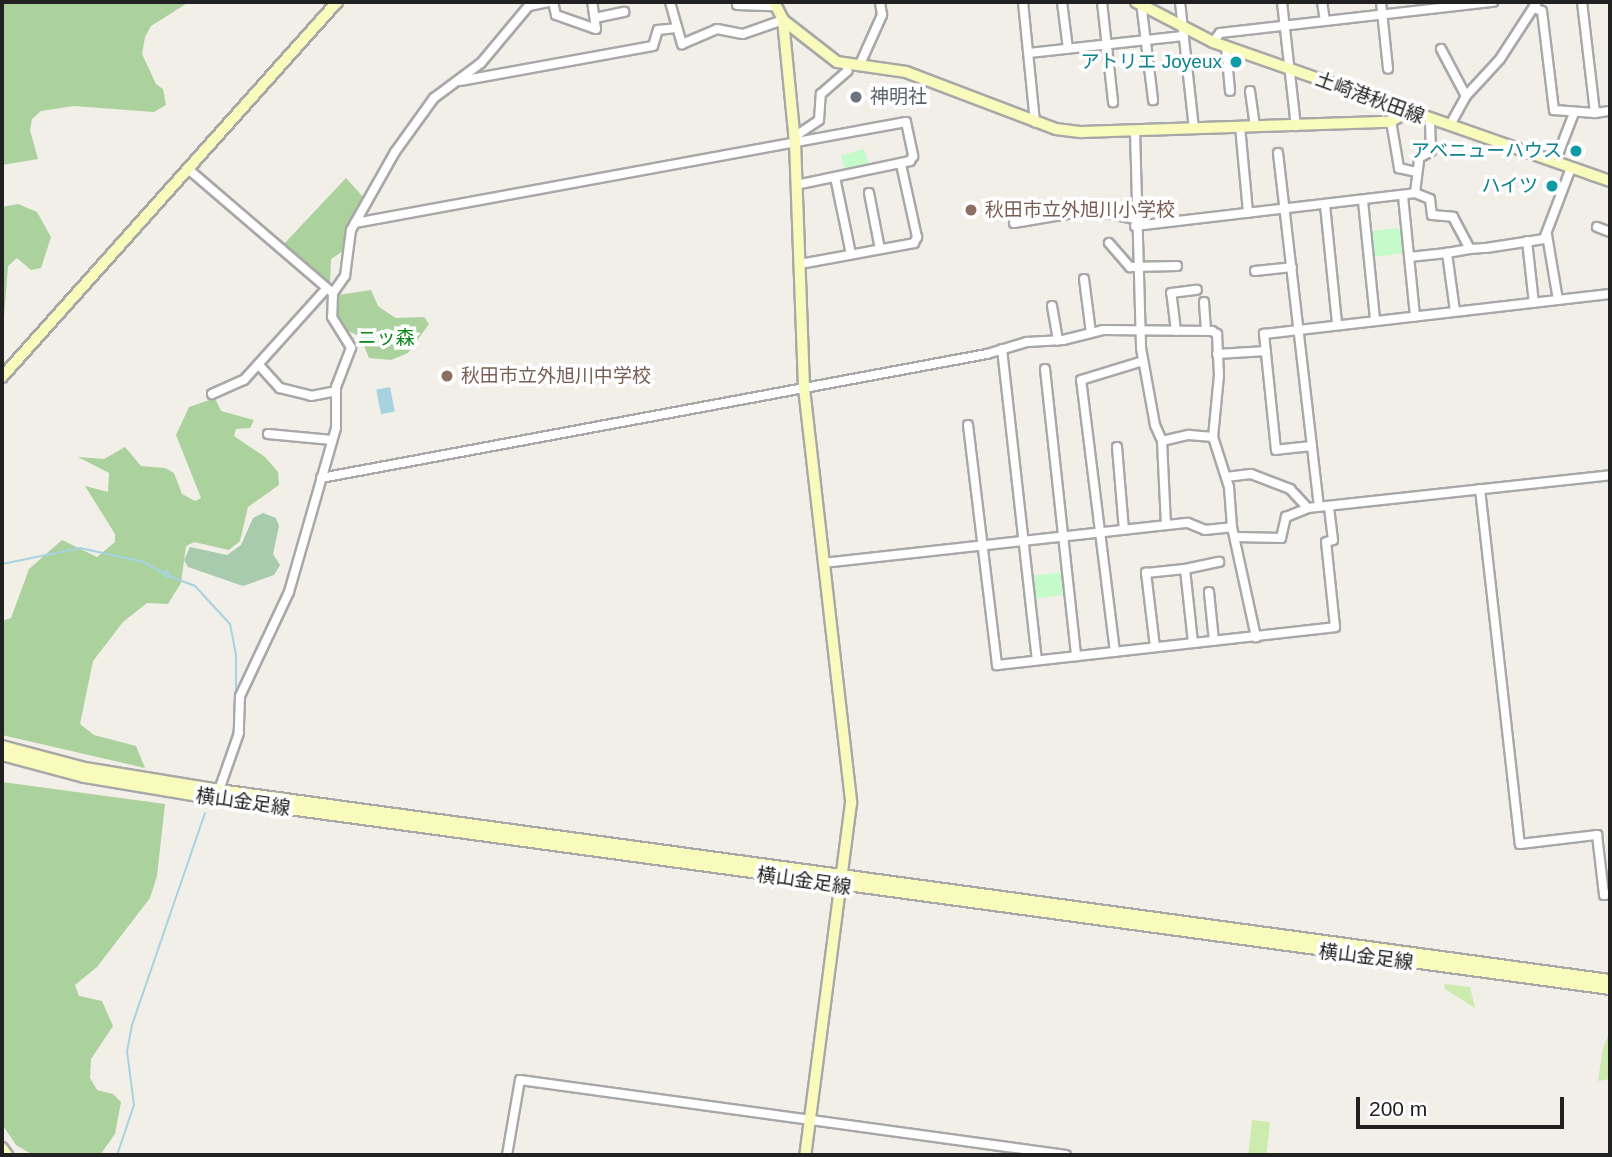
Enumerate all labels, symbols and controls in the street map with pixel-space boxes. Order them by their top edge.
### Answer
place label: アトリエ Joyeux [1081,51,1222,73]
marker: アトリエ Joyeux [1228,54,1244,70]
street label: 土崎港秋田線 [1313,68,1427,128]
place label: 神明社 [870,86,927,108]
marker: 神明社 [848,89,864,105]
place label: アベニューハウス [1410,140,1562,162]
marker: アベニューハウス [1568,143,1584,159]
place label: ハイツ [1481,175,1538,197]
marker: ハイツ [1544,178,1560,194]
place label: 秋田市立外旭川小学校 [985,199,1175,221]
marker: 秋田市立外旭川小学校 [963,202,979,218]
park label: ニッ森 [358,327,414,349]
place label: 秋田市立外旭川中学校 [461,365,651,387]
marker: 秋田市立外旭川中学校 [439,368,455,384]
street label: 横山金足線 [194,784,292,820]
street label: 横山金足線 [755,863,853,899]
street label: 横山金足線 [1317,940,1415,974]
scale bar [1360,1084,1568,1128]
text: 200 m [1369,1097,1427,1120]

